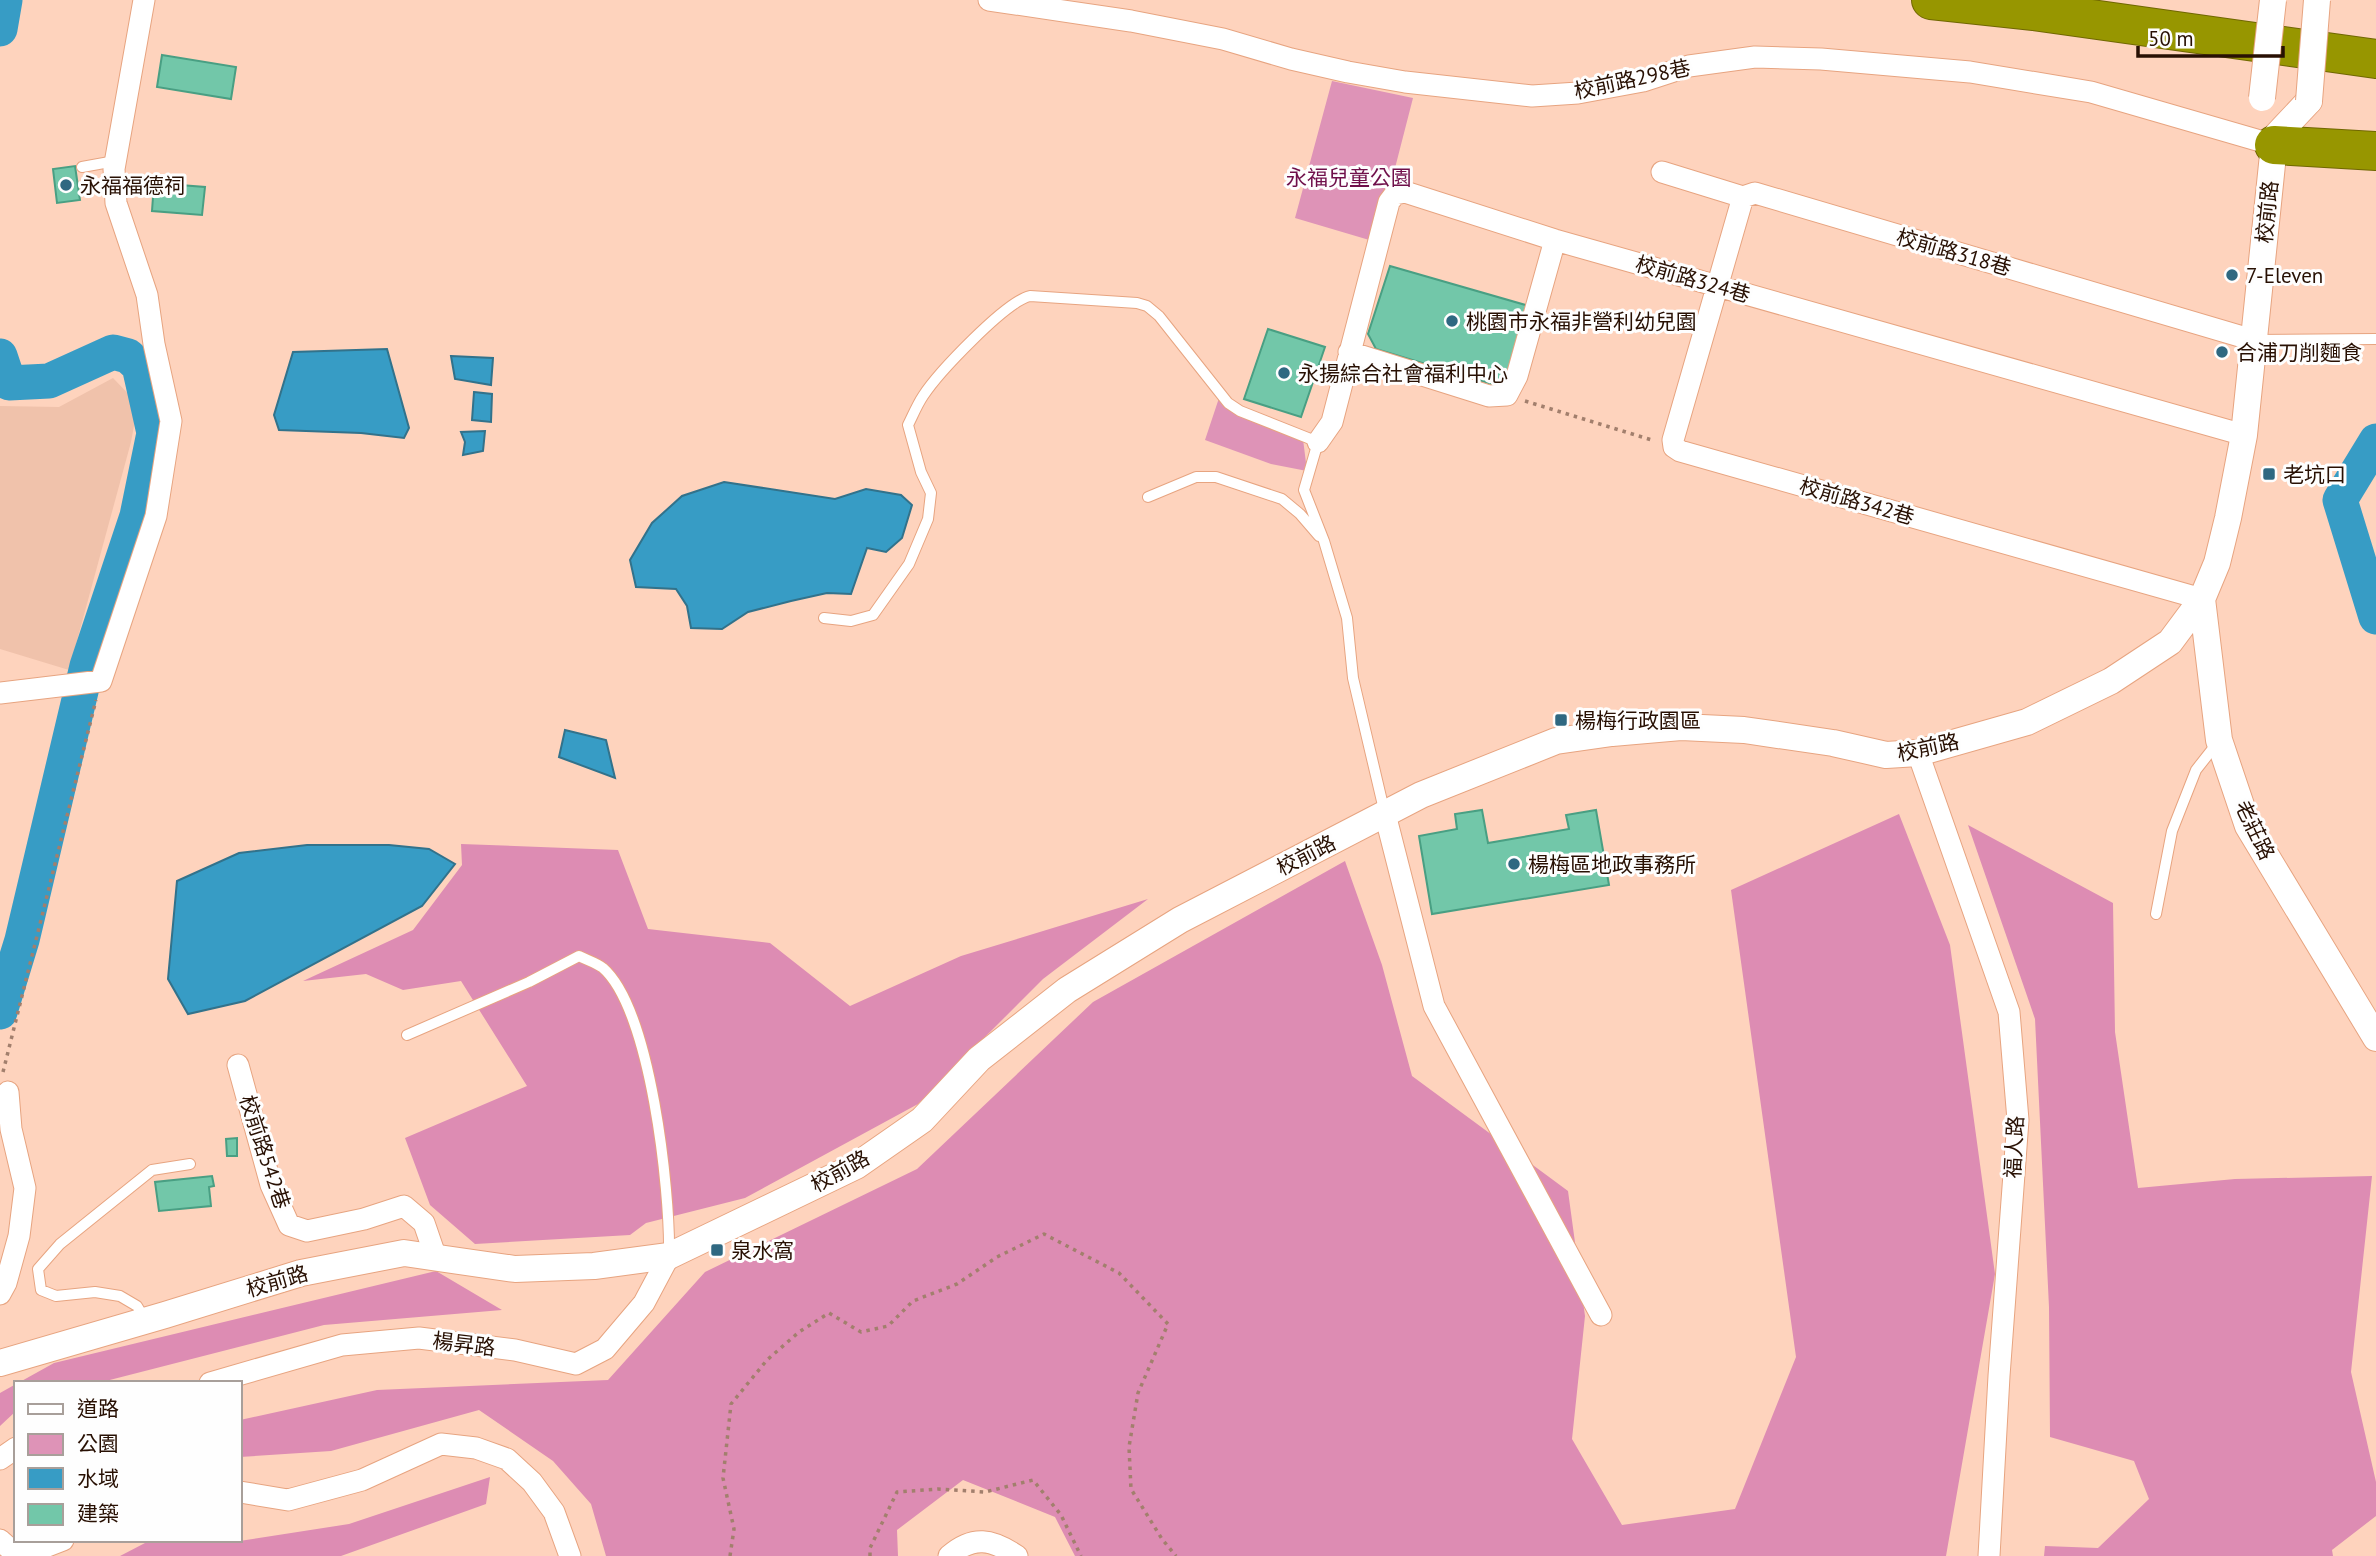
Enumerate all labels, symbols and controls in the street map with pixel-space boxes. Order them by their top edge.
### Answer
scale bar [2138,14,2283,58]
text: 50 m [2148,25,2194,52]
street label: 校前路298巷 [1571,53,1693,105]
park label: 永福兒童公園 [1286,164,1412,191]
place label: 永福福德祠 [80,172,185,199]
marker: 永福福德祠 [58,177,74,193]
street label: 校前路 [2250,179,2284,245]
street label: 校前路318巷 [1893,223,2015,281]
street label: 校前路324巷 [1632,250,1754,308]
place label: 7-Eleven [2246,262,2323,289]
marker: 7-Eleven [2224,267,2240,283]
place label: 桃園市永福非營利幼兒園 [1466,308,1697,335]
marker: 桃園市永福非營利幼兒園 [1444,313,1460,329]
place label: 合浦刀削麵食 [2236,339,2362,366]
marker: 合浦刀削麵食 [2214,344,2230,360]
place label: 永揚綜合社會福利中心 [1298,360,1508,387]
marker: 永揚綜合社會福利中心 [1276,365,1292,381]
place label: 老坑口 [2283,461,2346,488]
marker: 老坑口 [2261,466,2277,482]
street label: 校前路342巷 [1796,472,1918,530]
place label: 楊梅行政園區 [1575,707,1701,734]
marker: 楊梅行政園區 [1553,712,1569,728]
street label: 校前路 [1894,727,1962,767]
street label: 老莊路 [2229,796,2281,864]
street label: 校前路 [1272,829,1340,881]
place label: 楊梅區地政事務所 [1528,851,1696,878]
marker: 楊梅區地政事務所 [1506,856,1522,872]
street label: 校前路542巷 [234,1092,296,1212]
street label: 福人路 [1999,1115,2029,1179]
street label: 校前路 [806,1144,874,1198]
place label: 泉水窩 [731,1237,794,1264]
marker: 泉水窩 [709,1242,725,1258]
street label: 校前路 [243,1259,311,1303]
street label: 楊昇路 [431,1327,497,1361]
legend [14,1381,242,1542]
text: 道路 [77,1395,119,1422]
text: 公園 [77,1430,119,1457]
text: 水域 [77,1465,119,1492]
text: 建築 [77,1500,119,1527]

